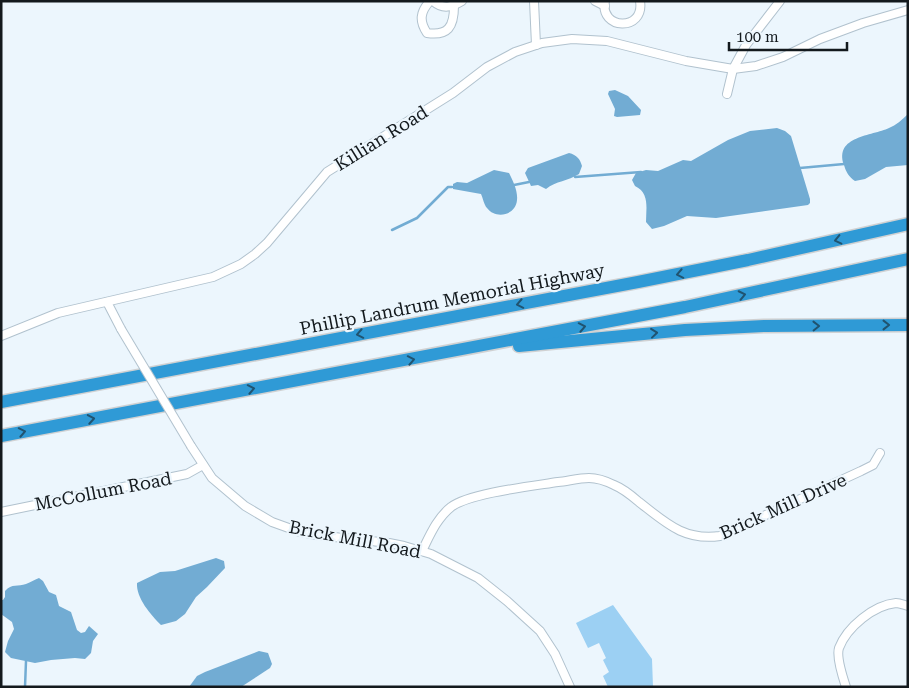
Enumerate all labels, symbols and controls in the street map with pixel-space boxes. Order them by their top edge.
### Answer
scale bar [729,20,846,52]
text: 100 m [736,28,779,46]
street label: Killian Road [331,101,432,175]
one-way arrow [834,234,843,245]
street label: Phillip Landrum Memorial Highway [298,259,607,339]
one-way arrow [675,268,684,279]
one-way arrow [737,291,746,301]
one-way arrow [516,299,524,309]
one-way arrow [813,320,821,331]
one-way arrow [883,320,891,330]
one-way arrow [578,322,587,332]
one-way arrow [650,328,658,339]
one-way arrow [356,329,365,339]
one-way arrow [406,355,415,365]
one-way arrow [246,385,255,395]
one-way arrow [87,415,95,425]
one-way arrow [18,428,27,438]
street label: McCollum Road [33,467,174,515]
street label: Brick Mill Drive [716,469,850,543]
street label: Brick Mill Road [287,516,423,562]

